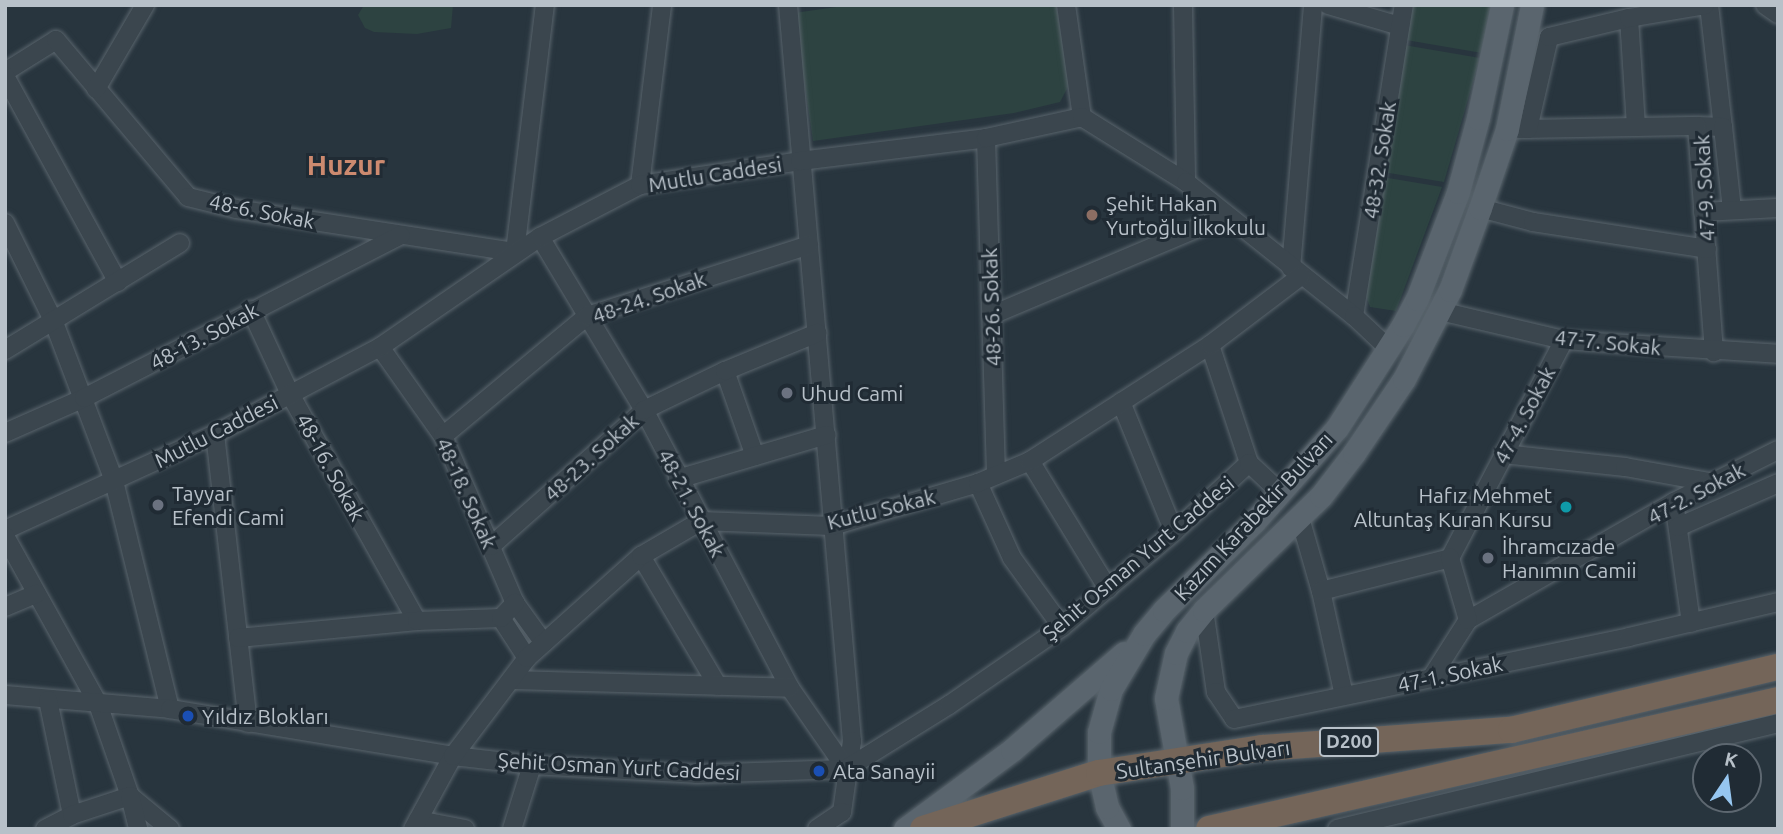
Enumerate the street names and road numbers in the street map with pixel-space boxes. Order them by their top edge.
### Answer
street label: 48-32. Sokak [1357,99,1401,221]
street label: 47-9. Sokak [1689,134,1719,242]
street label: Mutlu Caddesi [646,151,784,197]
street label: 48-6. Sokak [207,188,317,234]
street label: 48-26. Sokak [976,247,1006,367]
street label: 48-24. Sokak [589,266,709,328]
street label: 48-13. Sokak [146,297,262,375]
street label: 47-7. Sokak [1554,324,1662,360]
street label: 47-4. Sokak [1488,362,1560,468]
street label: Mutlu Caddesi [150,389,282,473]
street label: 48-23. Sokak [538,408,644,506]
street label: 48-16. Sokak [291,409,371,525]
street label: Kazım Karabekir Bulvarı [1168,427,1338,605]
street label: 48-18. Sokak [431,434,503,552]
street label: 48-21. Sokak [653,445,731,561]
street label: 47-2. Sokak [1643,457,1749,529]
street label: Şehit Osman Yurt Caddesi [1037,470,1239,646]
street label: Kutlu Sokak [824,483,938,535]
street label: 47-1. Sokak [1395,651,1505,697]
road number: D200 [1318,726,1380,758]
street label: Sultanşehir Bulvarı [1115,734,1291,784]
street label: Şehit Osman Yurt Caddesi [497,747,741,785]

